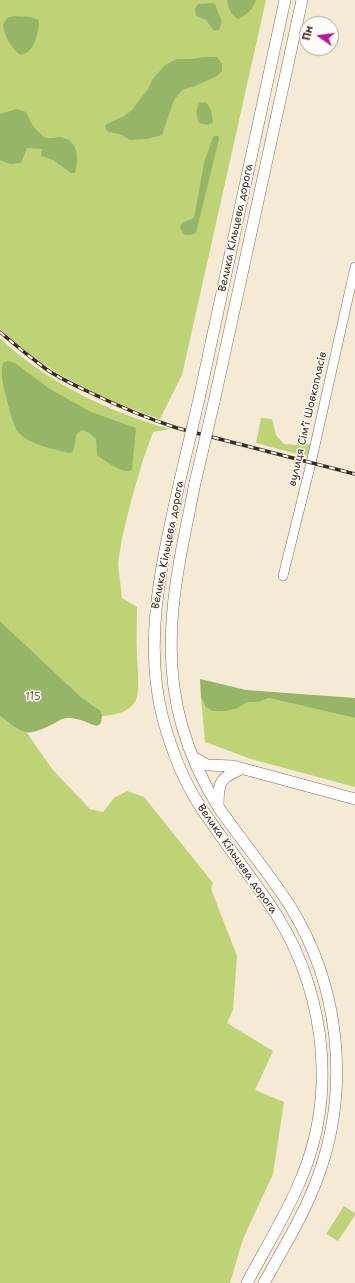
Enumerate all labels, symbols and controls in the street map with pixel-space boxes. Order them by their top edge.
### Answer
north arrow [299,16,339,56]
text: Пн [299,24,317,42]
street label: Велика Кільцева дорога [216,163,256,293]
street label: вулиця Сімʼї Шовкоплясів [286,351,330,487]
street label: Велика Кільцева дорога [149,480,187,610]
park label: 115 [25,690,41,704]
street label: Велика Кільцева дорога [194,802,280,916]

